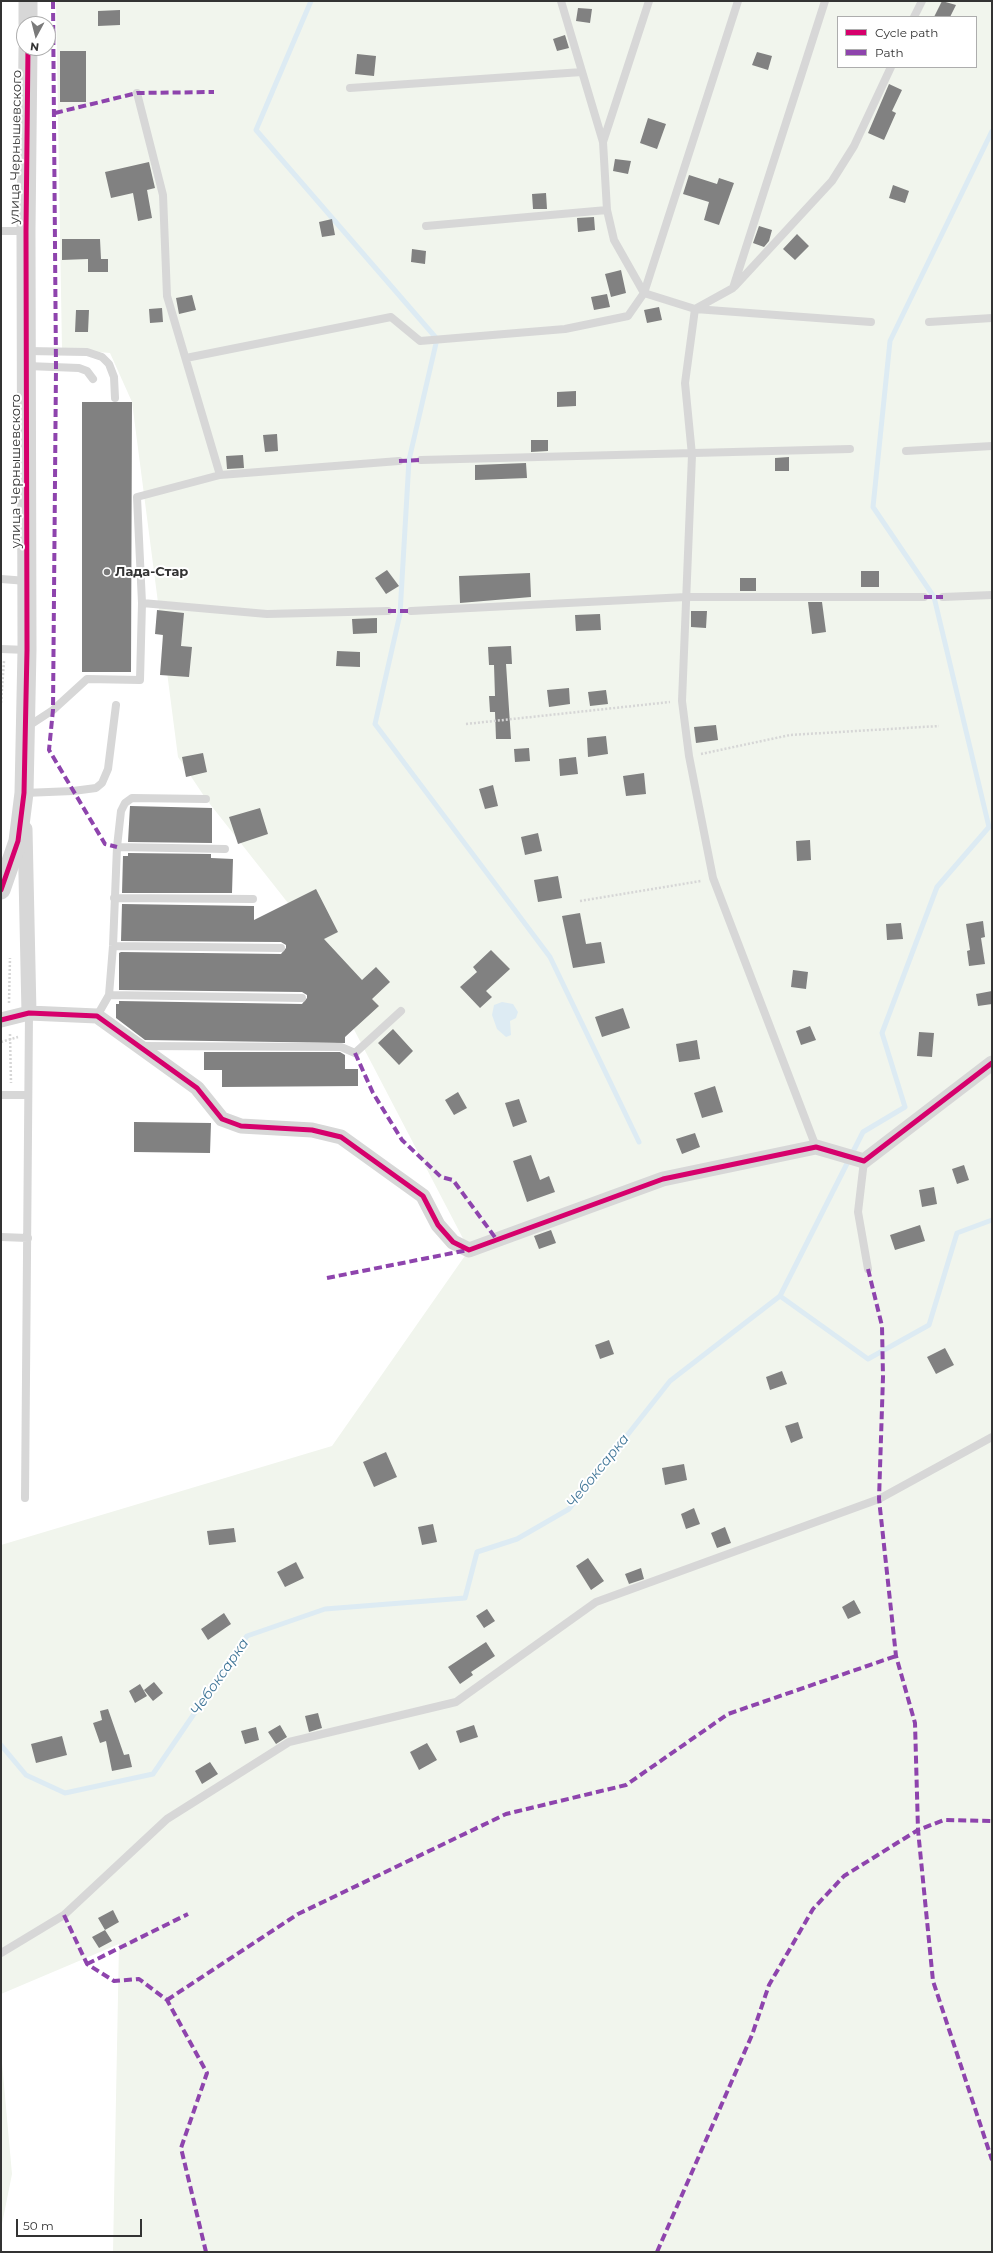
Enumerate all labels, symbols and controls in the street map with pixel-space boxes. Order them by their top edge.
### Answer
north arrow [16,16,56,56]
legend [837,16,977,68]
text: Cycle path [875,25,938,40]
text: N [29,39,40,54]
text: Path [875,45,904,60]
street label: улица Чернышевского [7,70,25,224]
street label: улица Чернышевского [8,394,24,548]
place label: Лада-Стар [115,564,188,580]
marker: Лада-Стар [102,567,112,577]
water label: Чебоксарка [563,1431,633,1511]
water label: Чебоксарка [187,1635,253,1719]
scale bar [18,2211,144,2237]
text: 50 m [23,2218,54,2233]

